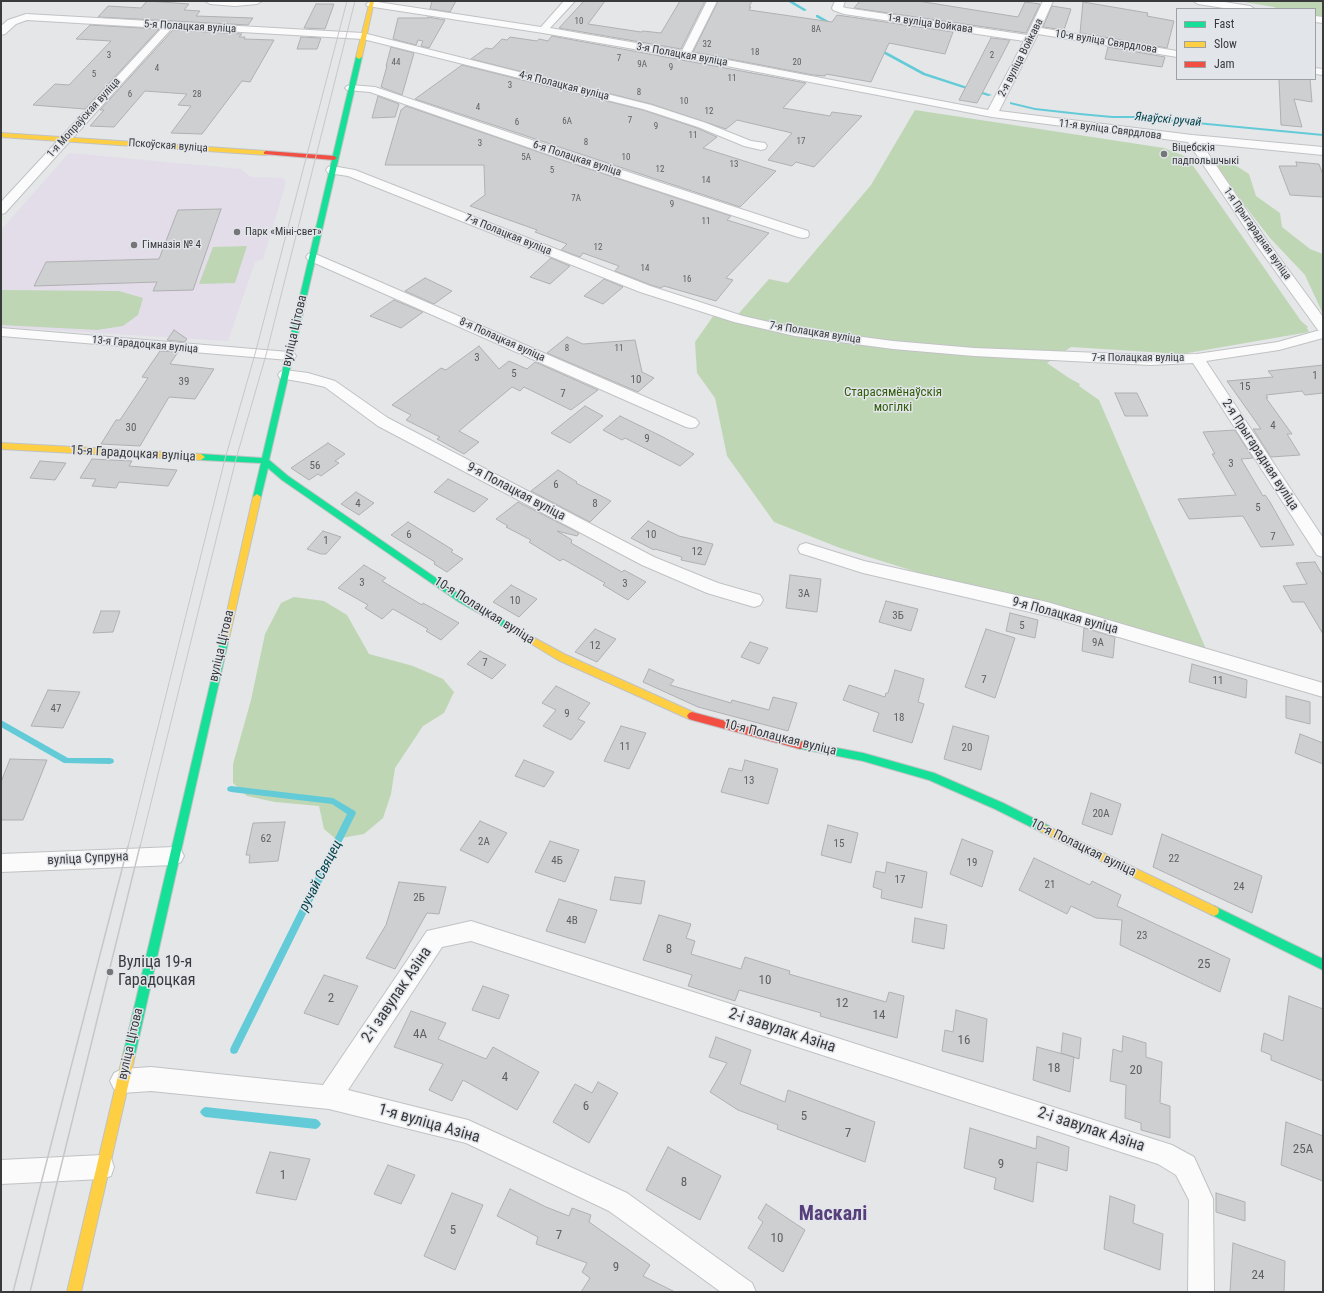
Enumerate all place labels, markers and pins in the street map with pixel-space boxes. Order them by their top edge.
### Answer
place label: Віцебскія падпольшчыкі [1172,141,1239,167]
marker: Віцебскія падпольшчыкі [1159,149,1169,159]
place label: Парк «Міні-свет» [245,225,322,239]
marker: Парк «Міні-свет» [232,227,242,237]
place label: Гімназія № 4 [142,238,201,252]
marker: Гімназія № 4 [129,240,139,250]
place label: Вуліца 19-я Гарадоцкая [118,953,195,991]
marker: Вуліца 19-я Гарадоцкая [105,967,115,977]

